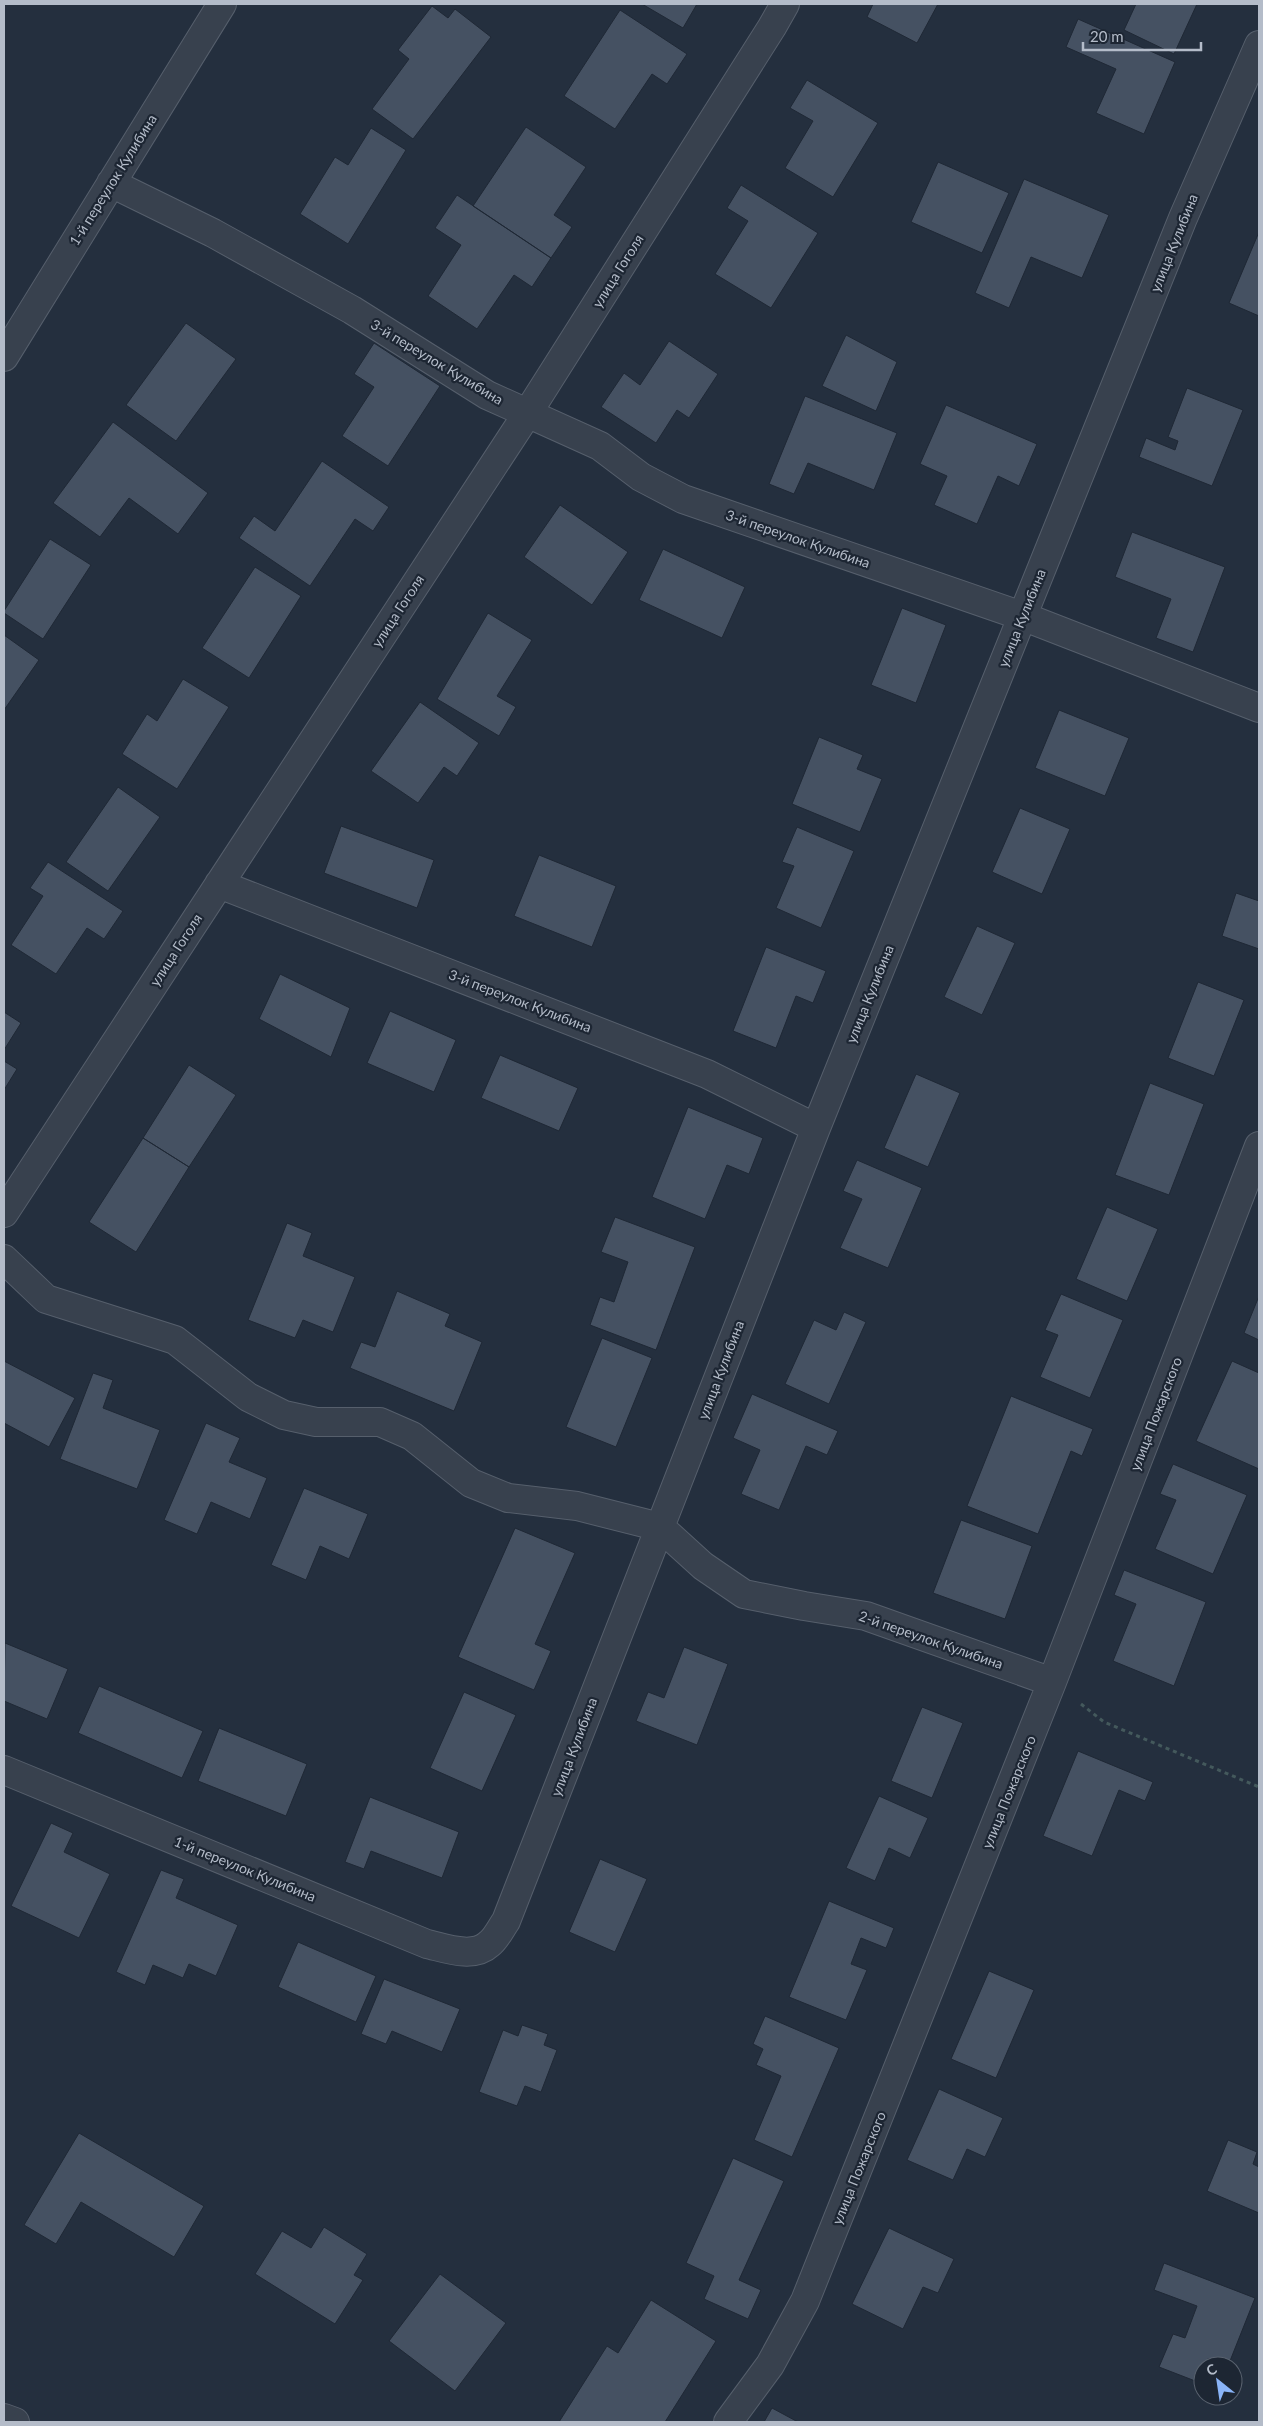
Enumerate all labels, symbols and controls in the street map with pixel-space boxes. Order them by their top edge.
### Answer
scale bar [1083,20,1200,52]
text: 20 m [1090,27,1124,45]
street label: 1-й переулок Кулибина [65,111,160,248]
street label: улица Кулибина [1146,191,1201,294]
street label: улица Гоголя [588,231,647,310]
street label: 3-й переулок Кулибина [368,315,507,408]
street label: 3-й переулок Кулибина [724,506,873,571]
street label: улица Кулибина [994,566,1049,669]
street label: улица Гоголя [368,571,427,650]
street label: улица Гоголя [146,910,205,989]
street label: улица Кулибина [842,942,897,1045]
street label: 3-й переулок Кулибина [446,965,594,1036]
street label: улица Кулибина [694,1318,747,1422]
street label: улица Пожарского [1126,1355,1185,1473]
street label: 2-й переулок Кулибина [857,1607,1006,1672]
street label: улица Кулибина [547,1695,600,1799]
street label: улица Пожарского [978,1733,1039,1851]
street label: 1-й переулок Кулибина [172,1832,319,1905]
street label: улица Пожарского [828,2109,889,2227]
north arrow [1193,2356,1243,2406]
text: С [1203,2359,1220,2379]

